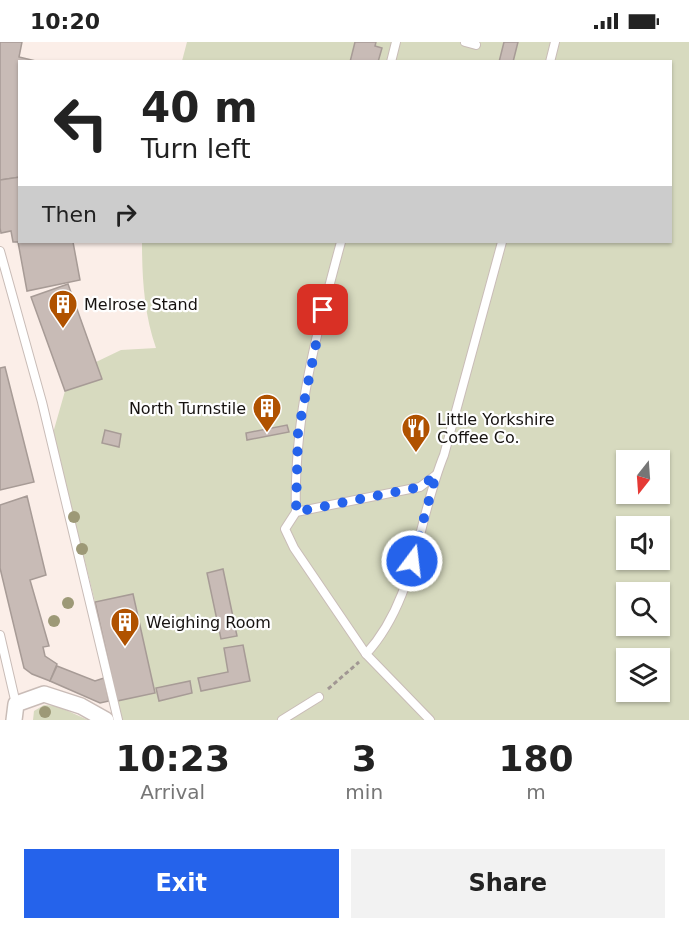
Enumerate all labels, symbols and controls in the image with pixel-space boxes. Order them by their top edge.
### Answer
text: 10:20 [30,9,100,34]
text: 40 m [141,83,258,132]
icon: left [42,84,120,162]
text: Turn left [141,133,251,164]
icon: right [109,198,142,231]
text: Then [42,202,97,227]
pin [297,284,348,335]
building icon: Melrose Stand [47,288,79,330]
icon: arrive [306,293,339,326]
place label: Melrose Stand [84,295,198,314]
building icon: North Turnstile [251,392,283,434]
place label: North Turnstile [129,399,246,418]
place label: Little Yorkshire Coffee Co. [437,410,555,447]
restaurant icon: Little Yorkshire Coffee Co. [400,412,432,454]
north arrow [616,450,670,504]
map controls [616,450,670,702]
button: sound [616,516,670,570]
position arrow [380,529,444,593]
button: search [616,582,670,636]
building icon: Weighing Room [109,606,141,648]
place label: Weighing Room [146,613,271,632]
button: layers [616,648,670,702]
text: 10:23 [115,738,230,779]
text: 3 [352,738,377,779]
text: 180 [498,738,574,779]
text: Arrival [140,780,205,804]
text: min [345,780,383,804]
text: m [526,780,546,804]
button: Exit [24,849,339,918]
button: Share [351,849,665,918]

